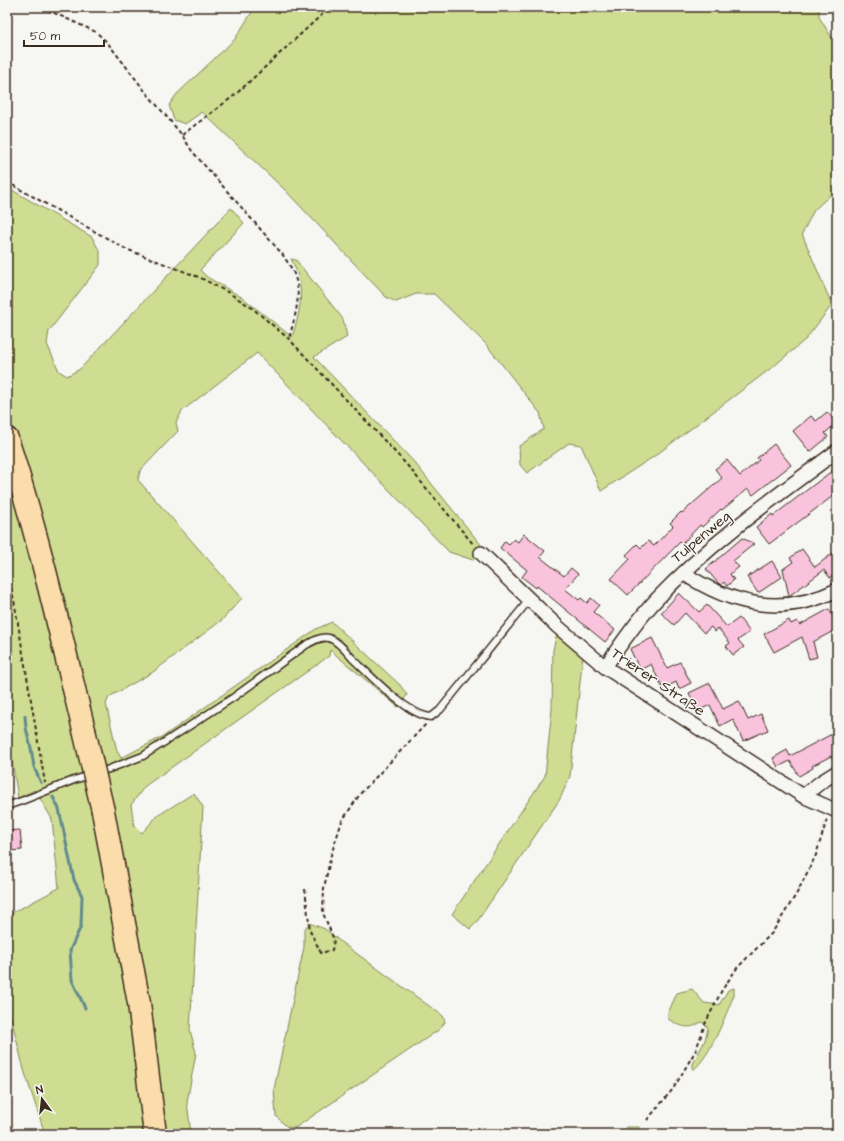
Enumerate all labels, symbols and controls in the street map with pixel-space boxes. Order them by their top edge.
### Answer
scale bar [24,22,104,48]
text: 50 m [30,28,61,45]
street label: Tulpenweg [667,506,736,569]
street label: Trierer Straße [607,643,709,721]
north arrow [22,1079,62,1119]
text: N [34,1082,45,1098]

